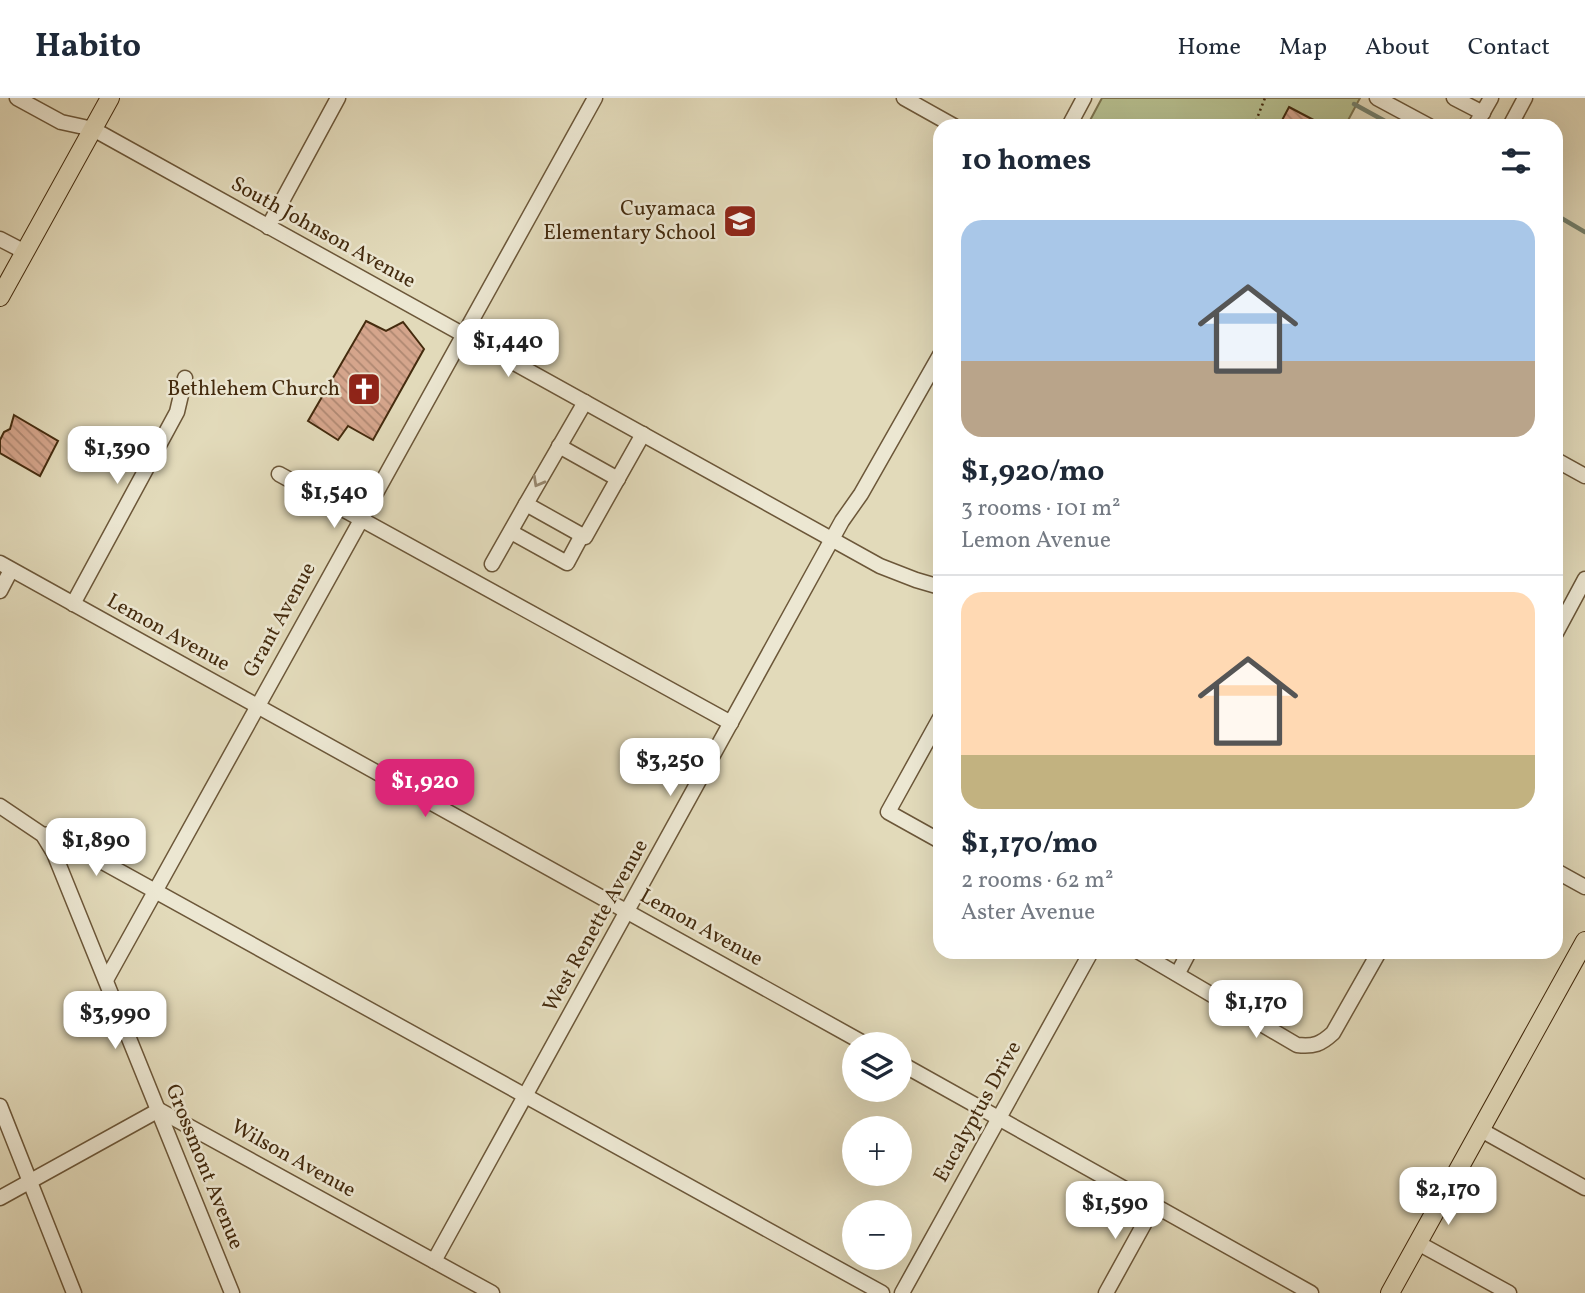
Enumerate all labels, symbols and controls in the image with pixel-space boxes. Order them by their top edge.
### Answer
text: Habito [35,25,141,71]
text: Home [1177,31,1241,65]
text: Map [1279,31,1327,65]
text: About [1365,31,1430,65]
text: Contact [1468,31,1550,65]
text: 10 homes [961,140,1091,182]
icon: filters [1497,142,1535,180]
street label: South Johnson Avenue [225,170,421,296]
place label: Cuyamaca Elementary School [543,195,716,248]
school or university icon: Cuyamaca Elementary School [721,202,759,240]
icon: home [1185,266,1311,392]
pin: $1,440 [451,320,565,379]
text: $1,440 [473,326,543,358]
church icon: Bethlehem Church [345,370,383,408]
place label: Bethlehem Church [167,375,340,404]
pin: $1,390 [60,426,174,486]
text: $1,390 [84,433,150,465]
text: $1,920/mo [961,451,1104,493]
pin: $1,540 [277,470,391,530]
one-way arrow [533,475,547,487]
text: $1,540 [300,477,368,509]
text: 3 rooms · 101 m² [961,493,1121,525]
text: Lemon Avenue [961,525,1111,557]
street label: Grant Avenue [236,557,324,683]
street label: Lemon Avenue [101,587,235,679]
icon: home [1185,638,1311,764]
pin: $3,250 [613,738,727,798]
text: $3,250 [636,745,704,777]
pin: $1,920 [368,760,482,819]
text: $1,920 [391,766,459,798]
pin: $1,890 [39,818,153,878]
text: $1,170/mo [961,823,1098,865]
text: $1,890 [62,825,130,857]
street label: West Renette Avenue [536,834,656,1018]
text: 2 rooms · 62 m² [961,865,1113,897]
street label: Lemon Avenue [634,882,768,974]
text: Aster Avenue [961,897,1095,929]
pin: $1,170 [1199,981,1313,1040]
text: $1,170 [1225,987,1287,1019]
pin: $3,990 [58,992,172,1051]
text: $3,990 [79,998,151,1030]
map controls [842,1032,912,1270]
button: layers [842,1032,912,1102]
street label: Eucalyptus Drive [927,1036,1029,1188]
street label: Grossmont Avenue [158,1080,250,1254]
street label: Wilson Avenue [225,1113,361,1205]
button: + [842,1116,912,1186]
pin: $2,170 [1391,1168,1505,1227]
text: $2,170 [1415,1174,1481,1206]
pin: $1,590 [1058,1182,1172,1241]
text: $1,590 [1082,1188,1148,1220]
button: − [842,1200,912,1270]

